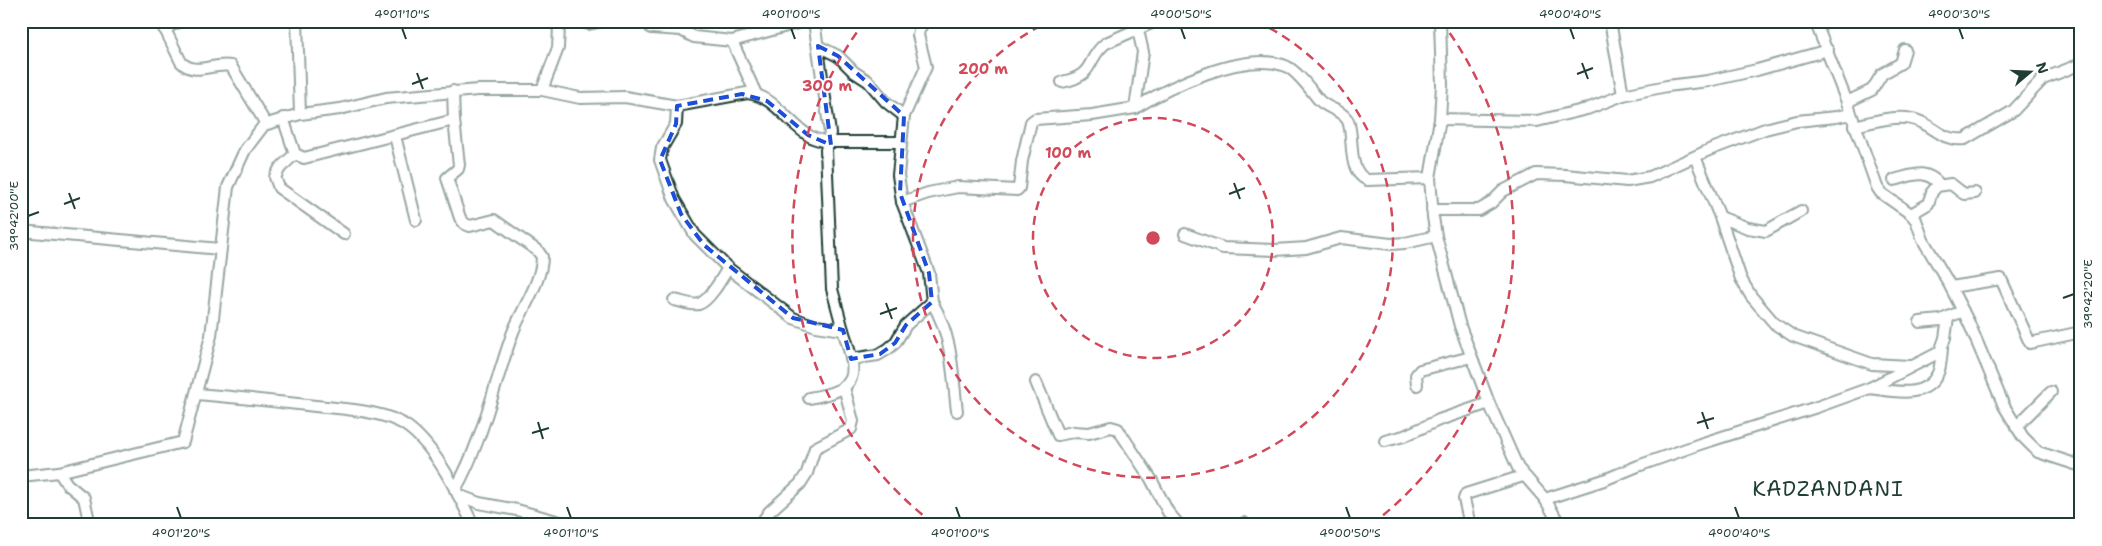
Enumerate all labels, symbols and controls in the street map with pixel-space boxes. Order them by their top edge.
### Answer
text: 4°01'10"S [374,6,430,22]
text: 4°01'00"S [762,6,821,22]
text: 4°00'50"S [1150,6,1212,22]
text: 4°00'40"S [1539,6,1601,22]
text: 4°00'30"S [1928,6,1990,22]
north arrow [2004,48,2054,98]
text: 200 m [958,59,1008,79]
text: N [2032,60,2053,76]
text: 300 m [802,76,852,96]
text: 100 m [1045,143,1091,163]
text: 39°42'00"E [6,181,22,251]
centre of rings [1144,229,1162,247]
text: 39°42'20"E [2080,259,2096,329]
district label: KADZANDANI [1752,475,1904,503]
text: 4°01'20"S [152,525,211,541]
text: 4°01'10"S [543,525,599,541]
text: 4°01'00"S [931,525,990,541]
text: 4°00'50"S [1319,525,1381,541]
text: 4°00'40"S [1708,525,1770,541]

